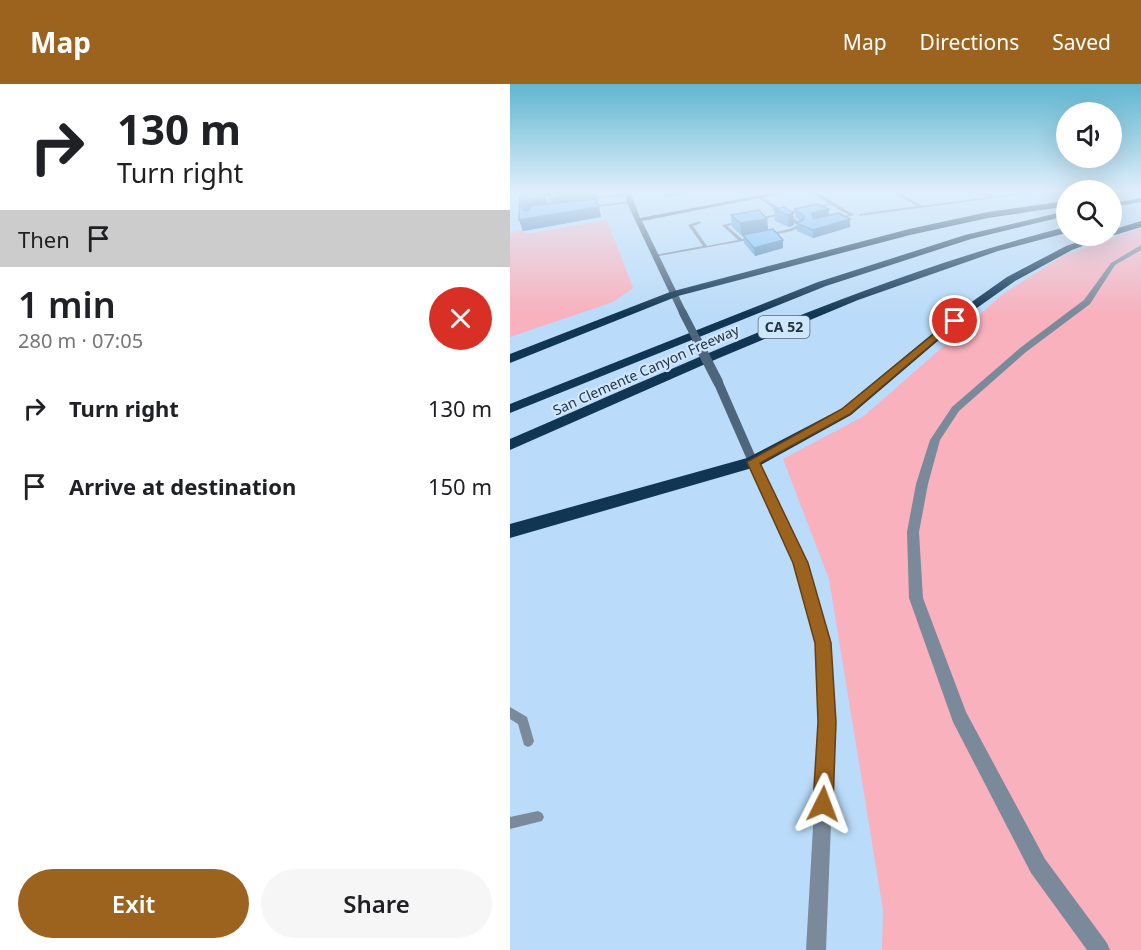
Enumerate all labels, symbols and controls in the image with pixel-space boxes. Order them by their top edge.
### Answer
text: Map [30,23,91,61]
text: Map [843,28,887,56]
text: Directions [920,28,1019,56]
text: Saved [1052,28,1111,56]
text: 130 m [117,100,241,157]
map controls [1056,102,1122,246]
button: sound [1056,102,1122,168]
icon: right [18,108,96,186]
text: Turn right [117,154,243,191]
button: search [1056,180,1122,246]
icon: arrive [82,222,115,255]
text: Then [18,224,70,254]
text: 1 min [18,280,116,329]
button: close [429,287,492,350]
pin [929,295,980,346]
icon: arrive [938,304,971,337]
road number: CA 52 [758,316,810,338]
street label: San Clemente Canyon Freeway [550,319,743,419]
text: 280 m · 07:05 [18,327,143,354]
icon: right [18,392,51,425]
text: Turn right [69,393,179,423]
text: 130 m [428,393,492,423]
icon: arrive [18,470,51,503]
text: Arrive at destination [69,471,296,501]
text: 150 m [428,471,492,501]
position arrow [791,772,855,836]
button: Exit [18,869,249,938]
button: Share [261,869,492,938]

